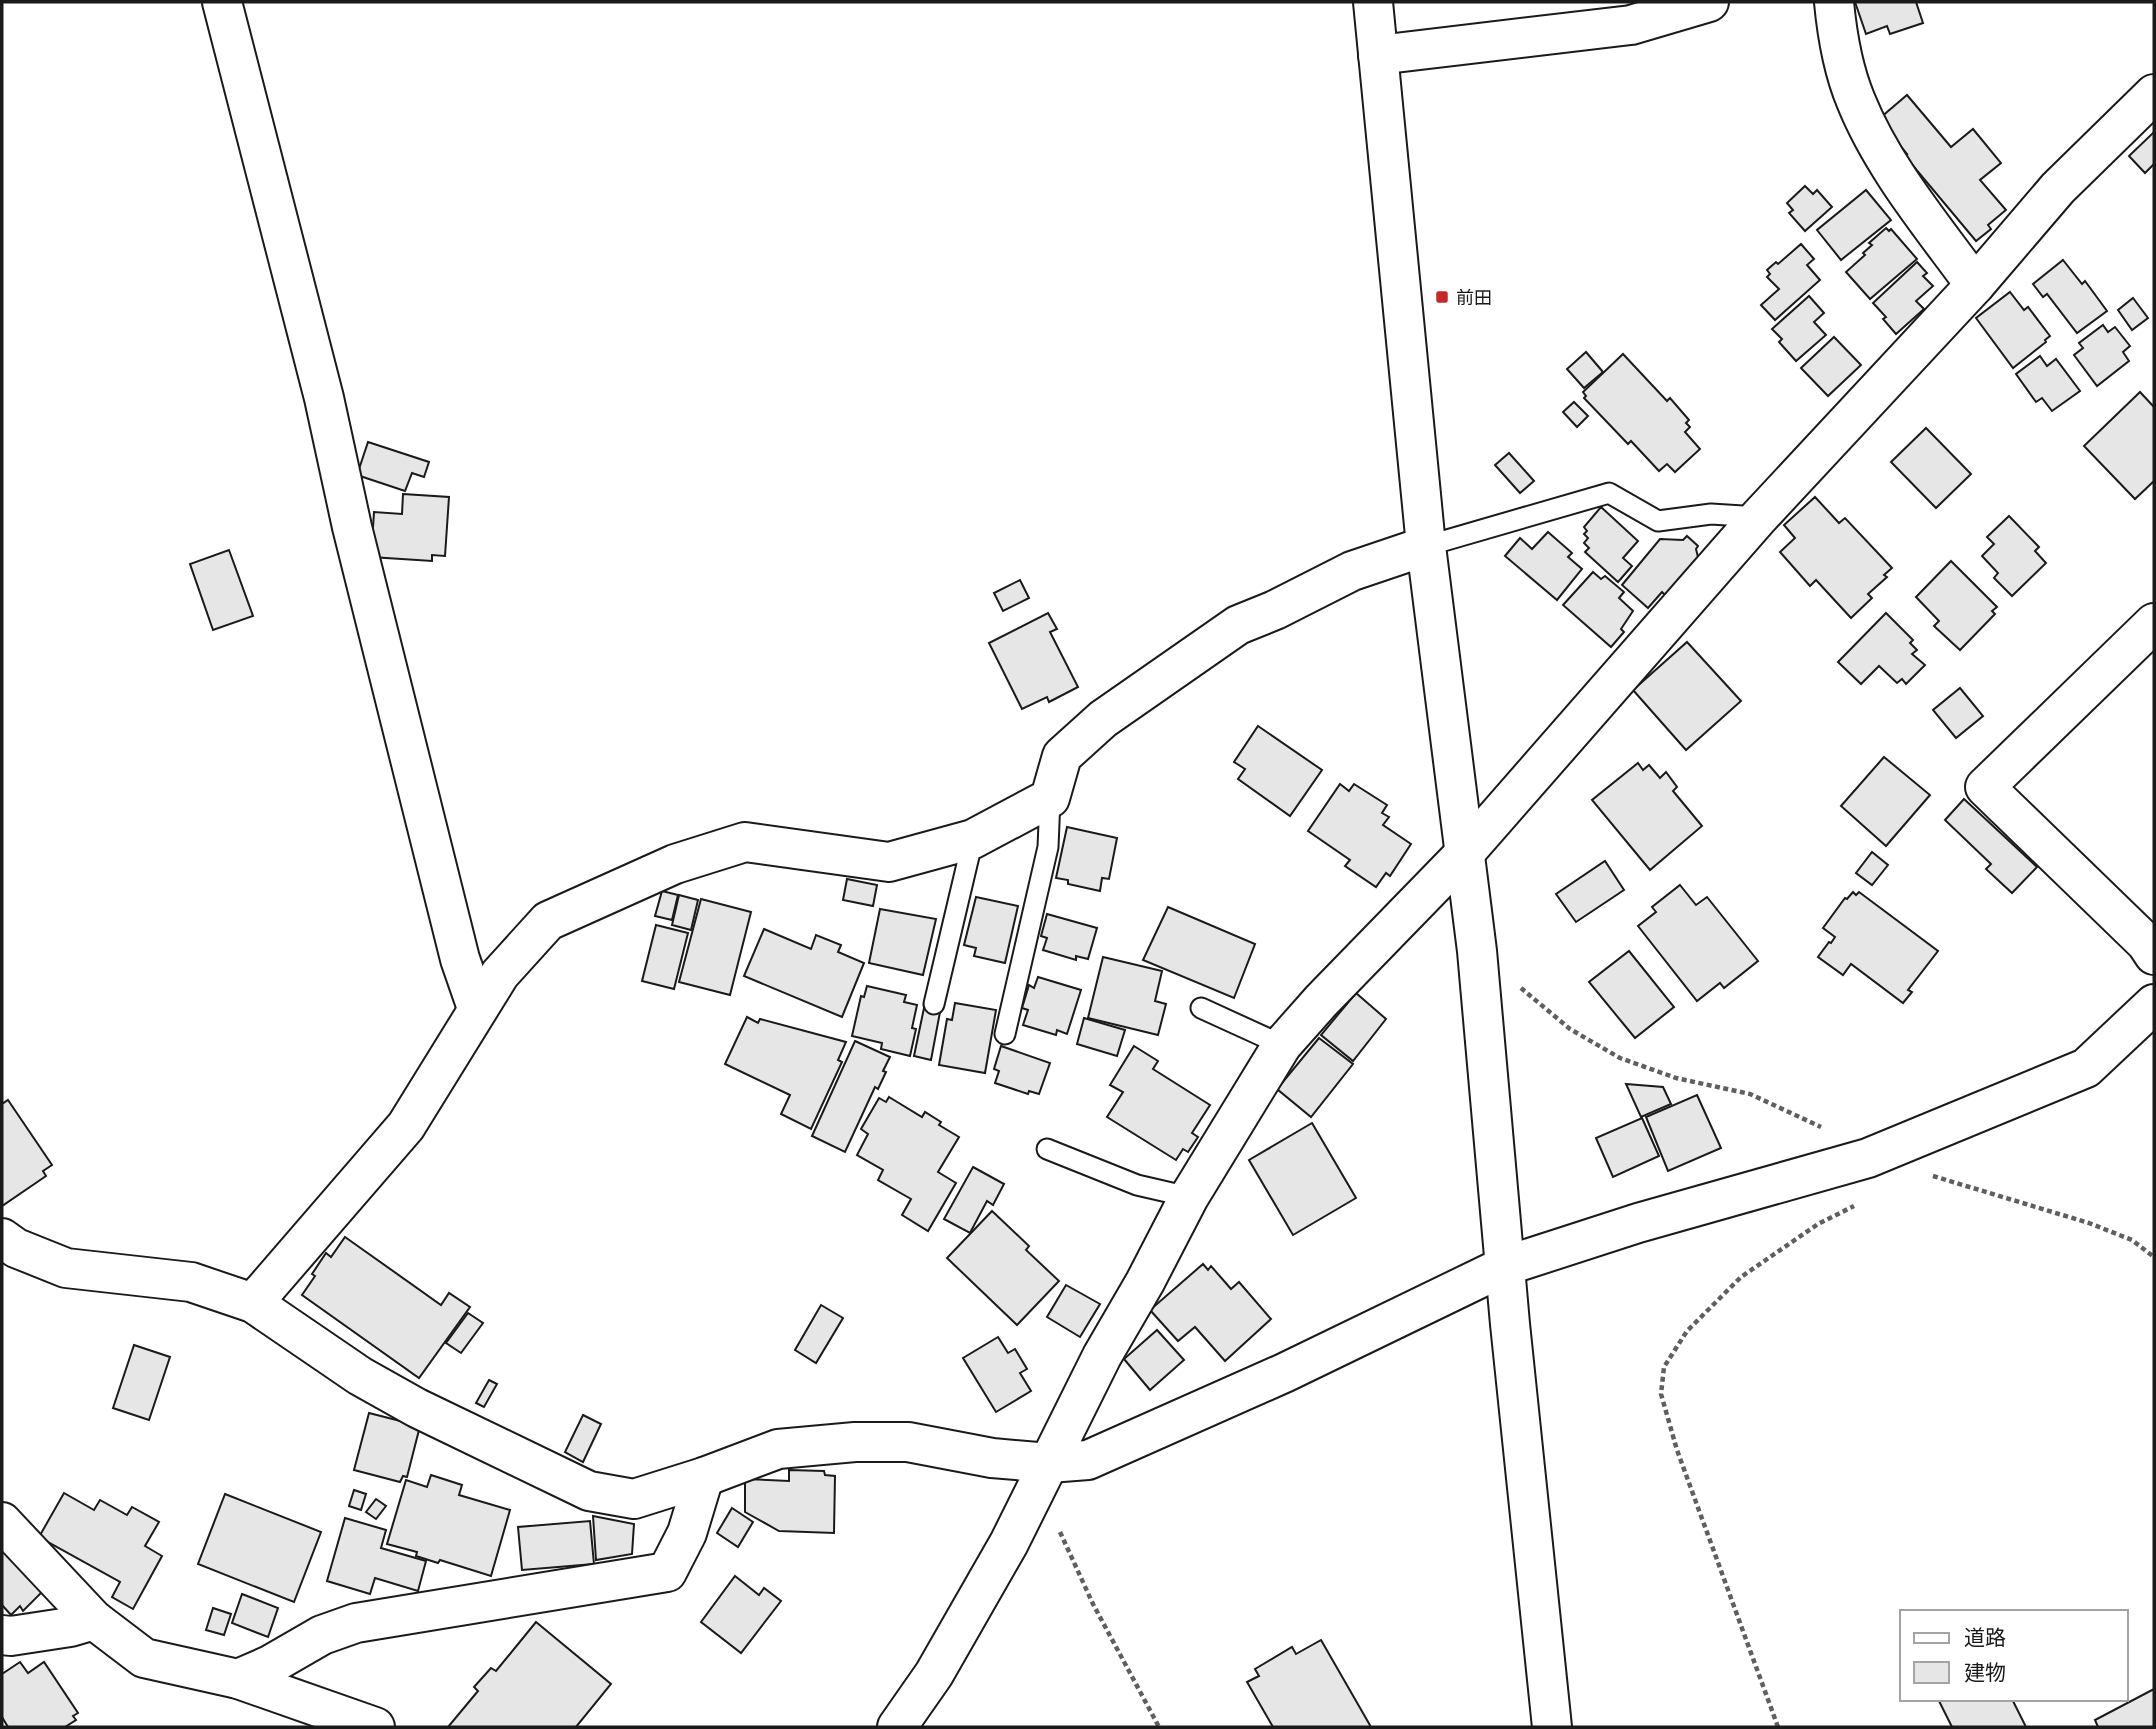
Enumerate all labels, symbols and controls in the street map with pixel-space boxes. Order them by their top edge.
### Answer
place label: 前田 [1456,287,1492,308]
marker: 前田 [1434,289,1450,305]
legend [1900,1610,2128,1701]
text: 道路 [1964,1626,2006,1650]
text: 建物 [1964,1661,2006,1685]

